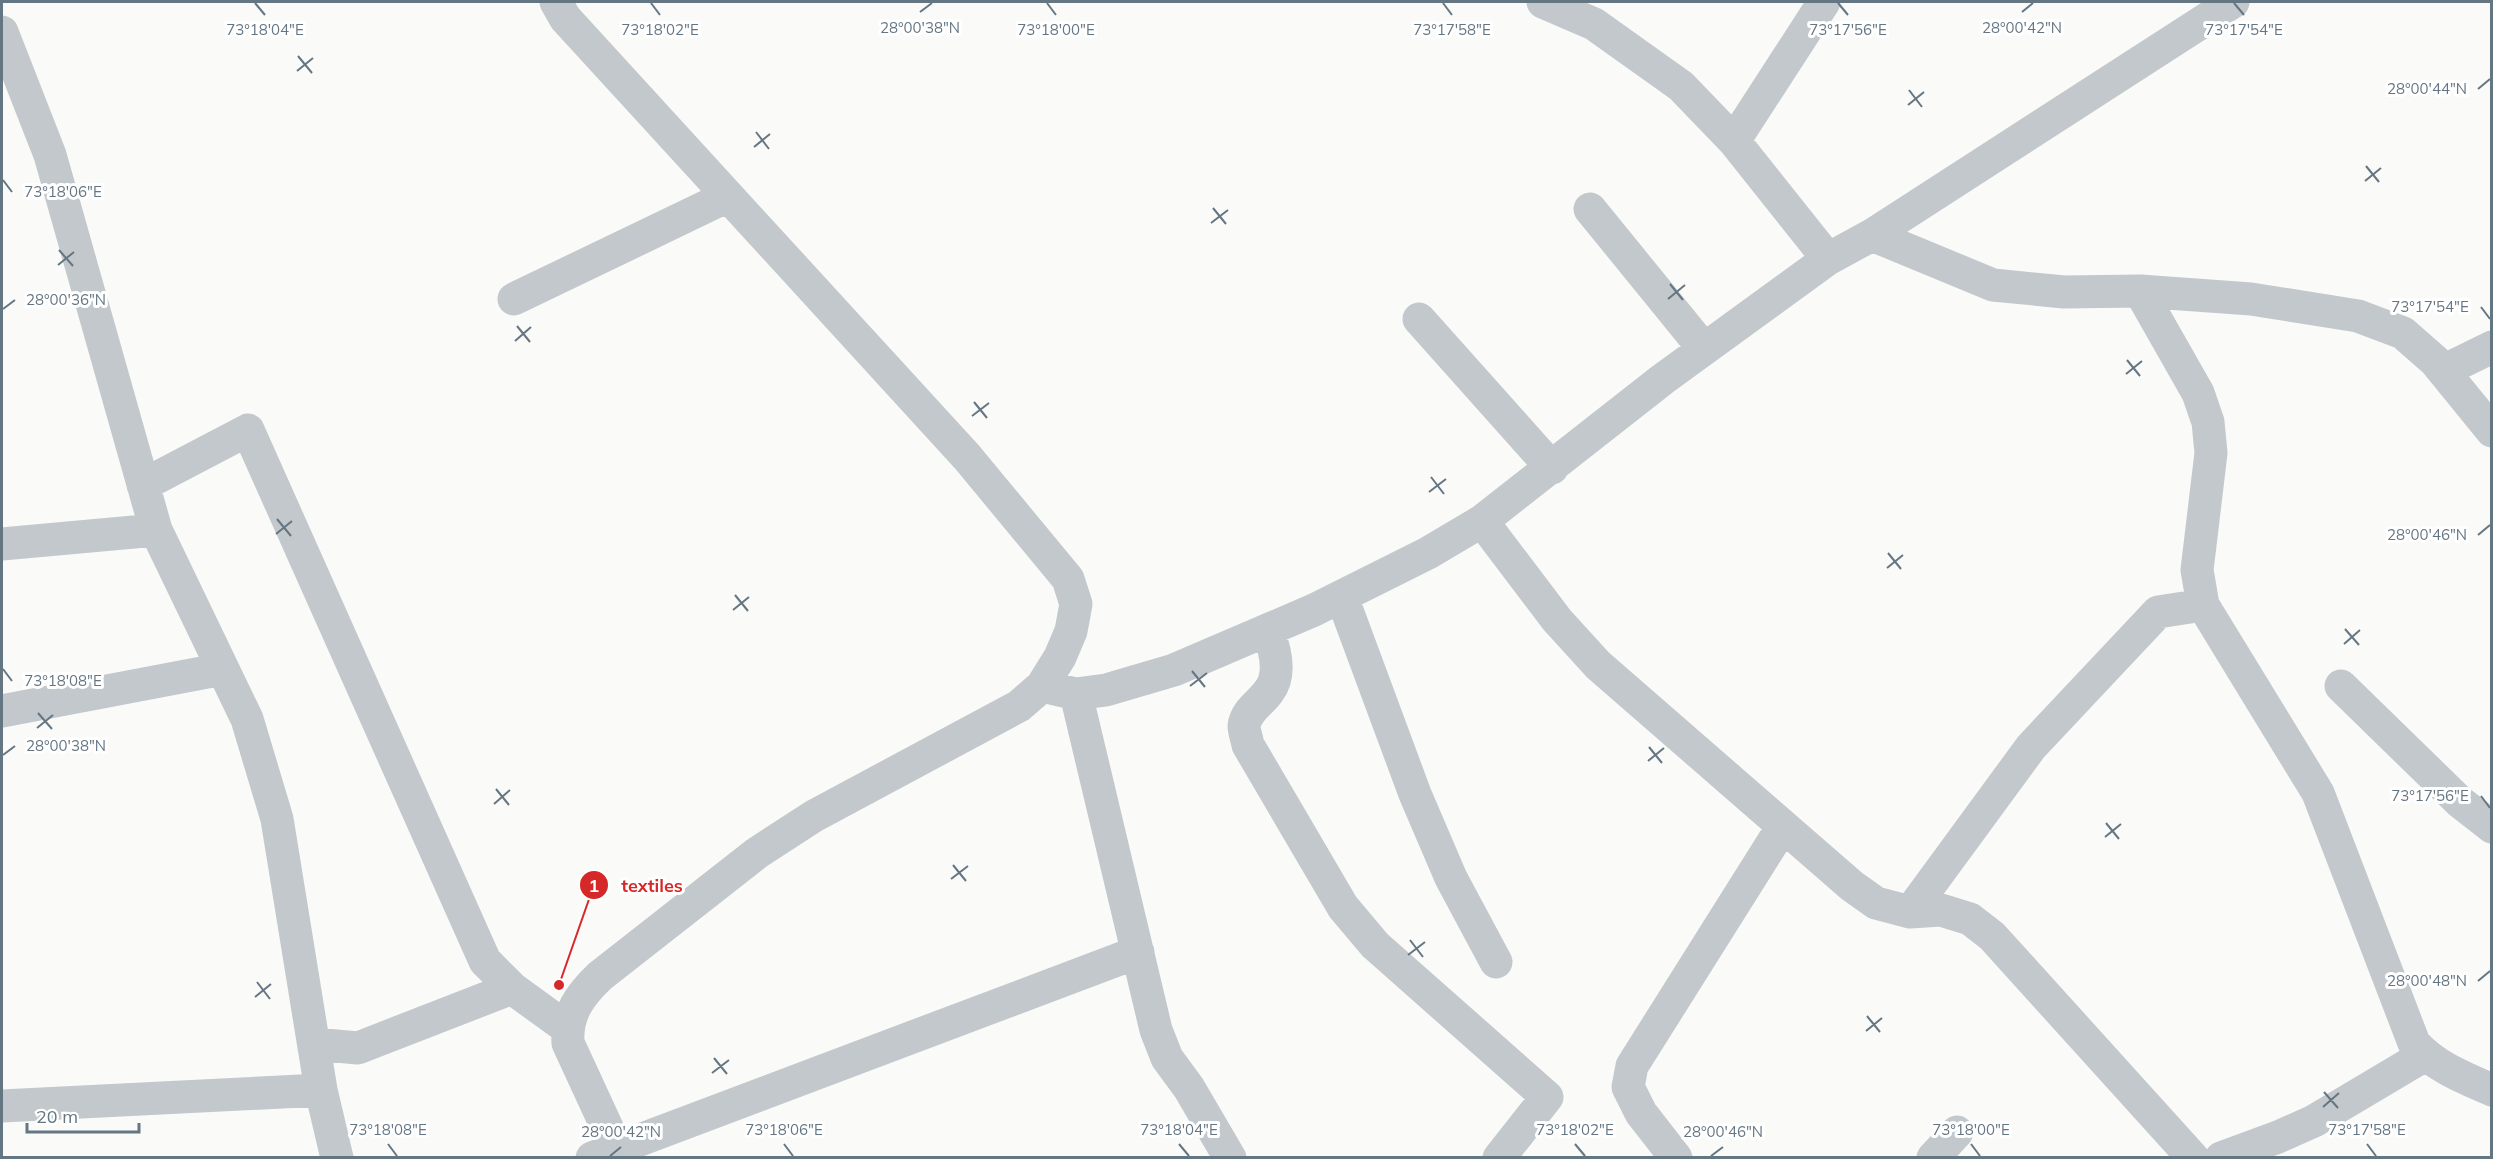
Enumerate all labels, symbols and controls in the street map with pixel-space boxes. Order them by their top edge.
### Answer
text: 28°00'38"N [880,18,960,37]
text: 28°00'42"N [1982,18,2062,37]
text: 73°18'04"E [226,20,304,39]
text: 73°18'02"E [621,20,699,39]
text: 73°18'00"E [1017,20,1095,39]
text: 73°17'58"E [1413,20,1491,39]
text: 73°17'56"E [1809,20,1887,39]
text: 73°17'54"E [2205,20,2283,39]
text: 28°00'44"N [2387,79,2467,98]
text: 73°18'06"E [24,182,102,201]
text: 28°00'36"N [26,290,106,309]
text: 73°17'54"E [2391,297,2469,316]
text: 28°00'46"N [2387,525,2467,544]
text: 73°18'08"E [24,671,102,690]
text: 28°00'38"N [26,736,106,755]
text: 73°17'56"E [2391,786,2469,805]
callout: textiles [579,867,694,903]
text: 1 [589,874,599,897]
text: textiles [621,874,683,897]
text: 28°00'48"N [2387,971,2467,990]
scale bar [27,1096,140,1134]
text: 20 m [36,1105,78,1128]
text: 73°18'08"E [349,1120,427,1139]
text: 73°18'06"E [745,1120,823,1139]
text: 73°18'04"E [1140,1120,1218,1139]
text: 73°18'02"E [1536,1120,1614,1139]
text: 73°18'00"E [1932,1120,2010,1139]
text: 73°17'58"E [2328,1120,2406,1139]
text: 28°00'42"N [581,1122,661,1141]
text: 28°00'46"N [1683,1122,1763,1141]

